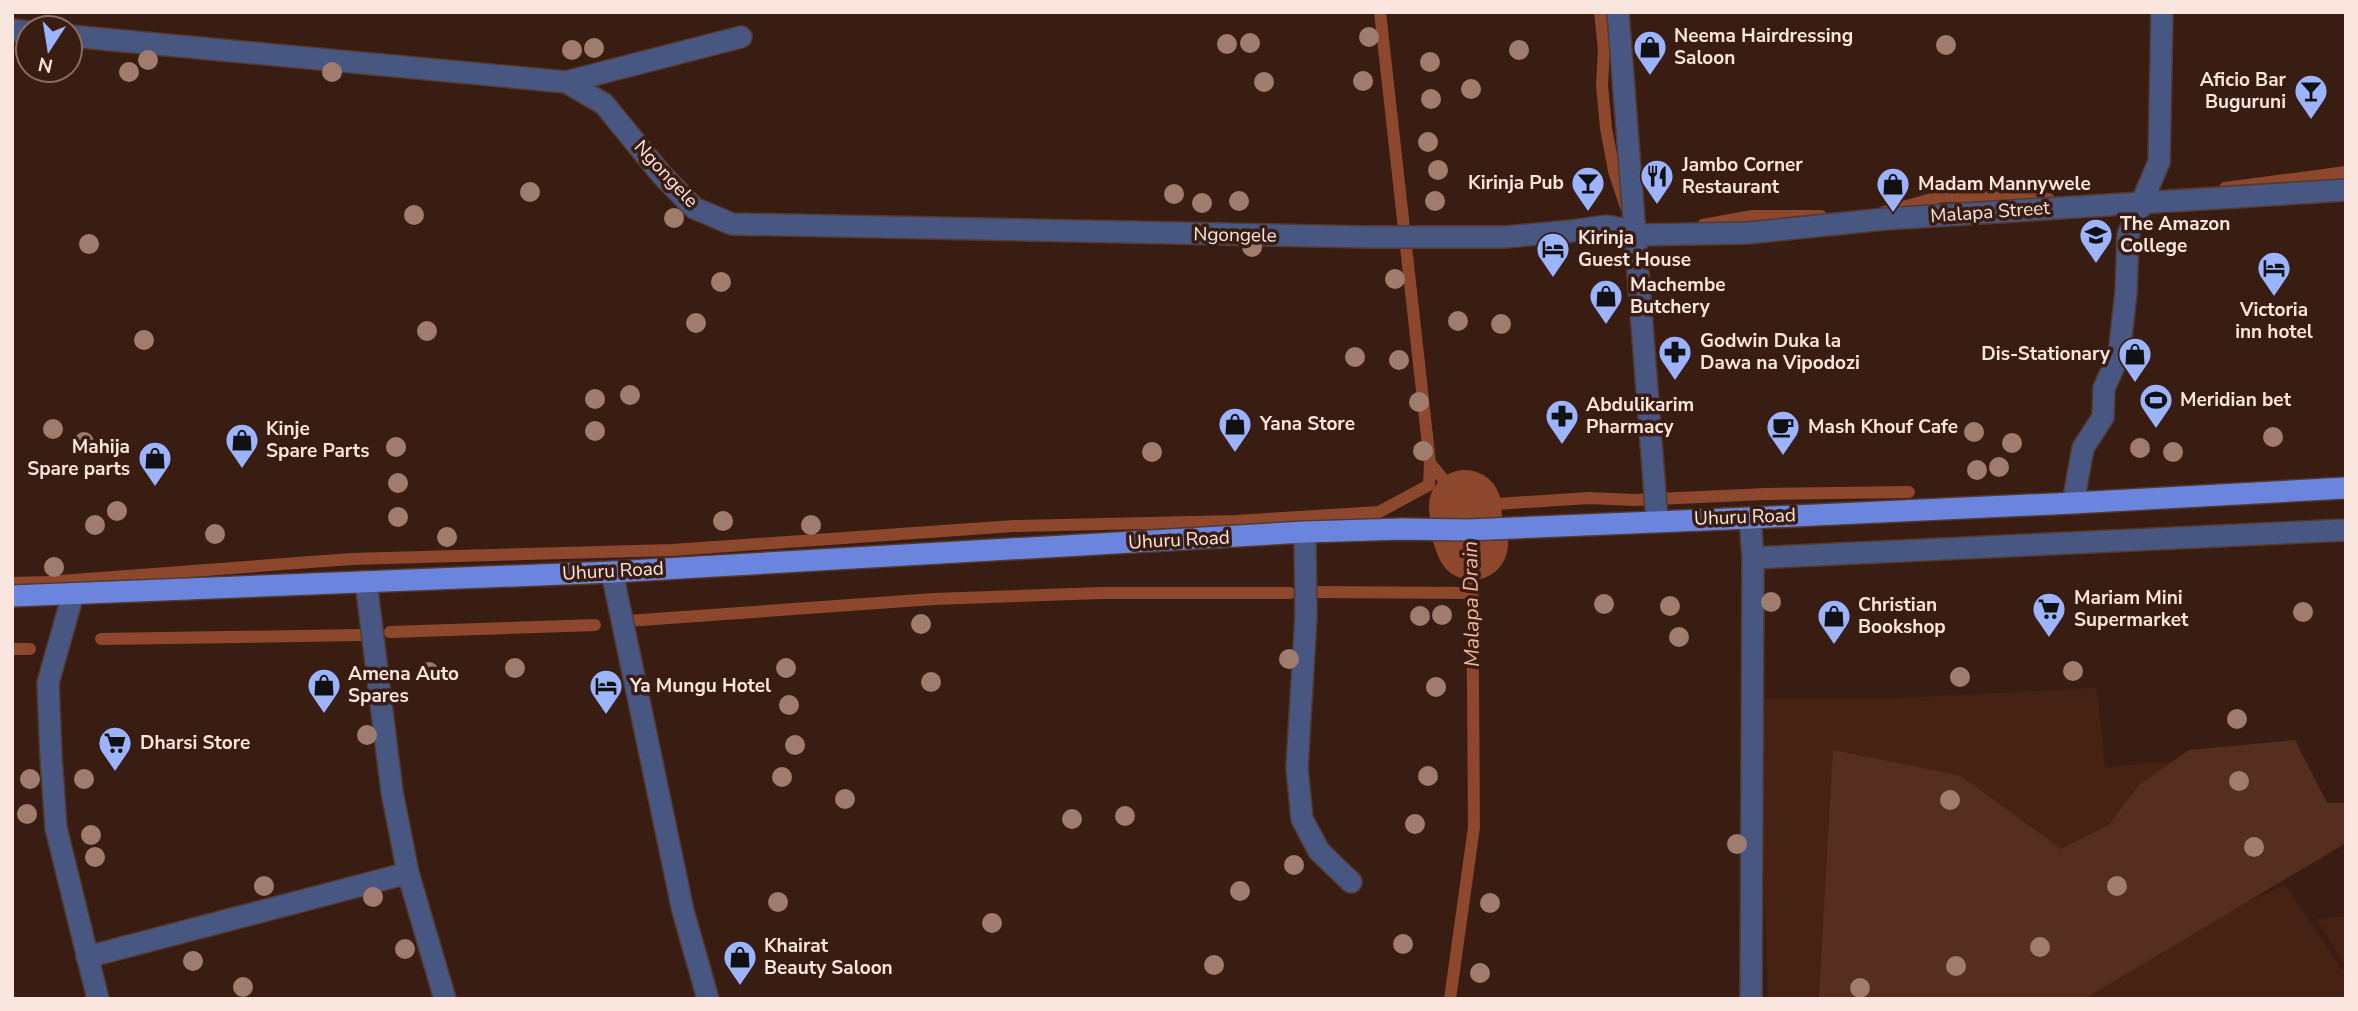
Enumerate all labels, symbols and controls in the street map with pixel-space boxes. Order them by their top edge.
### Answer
north arrow [14,14,84,84]
place label: Neema Hairdressing Saloon [1674,23,1853,71]
shop icon: Neema Hairdressing Saloon [1631,28,1669,77]
text: N [36,50,55,79]
place label: Aficio Bar Buguruni [2200,67,2287,115]
bar icon: Aficio Bar Buguruni [2292,72,2330,121]
street label: Ngongele [628,135,704,213]
place label: Jambo Corner Restaurant [1681,152,1803,200]
restaurant icon: Jambo Corner Restaurant [1638,157,1676,206]
bar icon: Kirinja Pub [1569,164,1607,213]
shop icon: Madam Mannywele [1874,165,1912,214]
place label: Kirinja Pub [1468,170,1564,196]
place label: Madam Mannywele [1918,171,2091,197]
street label: Malapa Street [1929,195,2051,229]
place label: The Amazon College [2120,211,2230,259]
school or university icon: The Amazon College [2077,216,2115,265]
street label: Ngongele [1193,221,1277,249]
place label: Kirinja Guest House [1578,225,1691,273]
hotel icon: Kirinja Guest House [1534,230,1572,279]
hotel icon: Victoria inn hotel [2255,249,2293,298]
place label: Machembe Butchery [1630,272,1726,320]
shop icon: Machembe Butchery [1587,277,1625,326]
place label: Victoria inn hotel [2235,297,2313,345]
place label: Godwin Duka la Dawa na Vipodozi [1700,328,1860,376]
pharmacy icon: Godwin Duka la Dawa na Vipodozi [1656,333,1694,382]
shop icon: Dis-Stationary [2116,335,2154,384]
place label: Dis-Stationary [1981,341,2111,367]
sports icon: Meridian bet [2137,381,2175,430]
place label: Meridian bet [2180,387,2292,413]
place label: Abdulikarim Pharmacy [1586,392,1694,440]
pharmacy icon: Abdulikarim Pharmacy [1543,397,1581,446]
shop icon: Yana Store [1216,405,1254,454]
cafe icon: Mash Khouf Cafe [1764,408,1802,457]
place label: Yana Store [1259,411,1355,437]
place label: Mash Khouf Cafe [1808,414,1958,440]
place label: Kinje Spare Parts [266,416,369,464]
shop icon: Kinje Spare Parts [223,421,261,470]
place label: Mahija Spare parts [27,434,130,482]
shop icon: Mahija Spare parts [136,439,174,488]
street label: Uhuru Road [1694,502,1796,532]
street label: Uhuru Road [1127,524,1231,556]
water label: Malapa Drain [1456,541,1486,667]
street label: Uhuru Road [561,555,665,587]
place label: Mariam Mini Supermarket [2074,585,2189,633]
supermarket icon: Mariam Mini Supermarket [2030,590,2068,639]
place label: Christian Bookshop [1858,592,1946,640]
shop icon: Christian Bookshop [1815,597,1853,646]
place label: Amena Auto Spares [348,661,459,709]
shop icon: Amena Auto Spares [305,666,343,715]
hotel icon: Ya Mungu Hotel [587,667,625,716]
place label: Ya Mungu Hotel [629,673,771,699]
supermarket icon: Dharsi Store [96,724,134,773]
place label: Dharsi Store [140,730,250,756]
place label: Khairat Beauty Saloon [764,933,893,981]
shop icon: Khairat Beauty Saloon [721,938,759,987]

